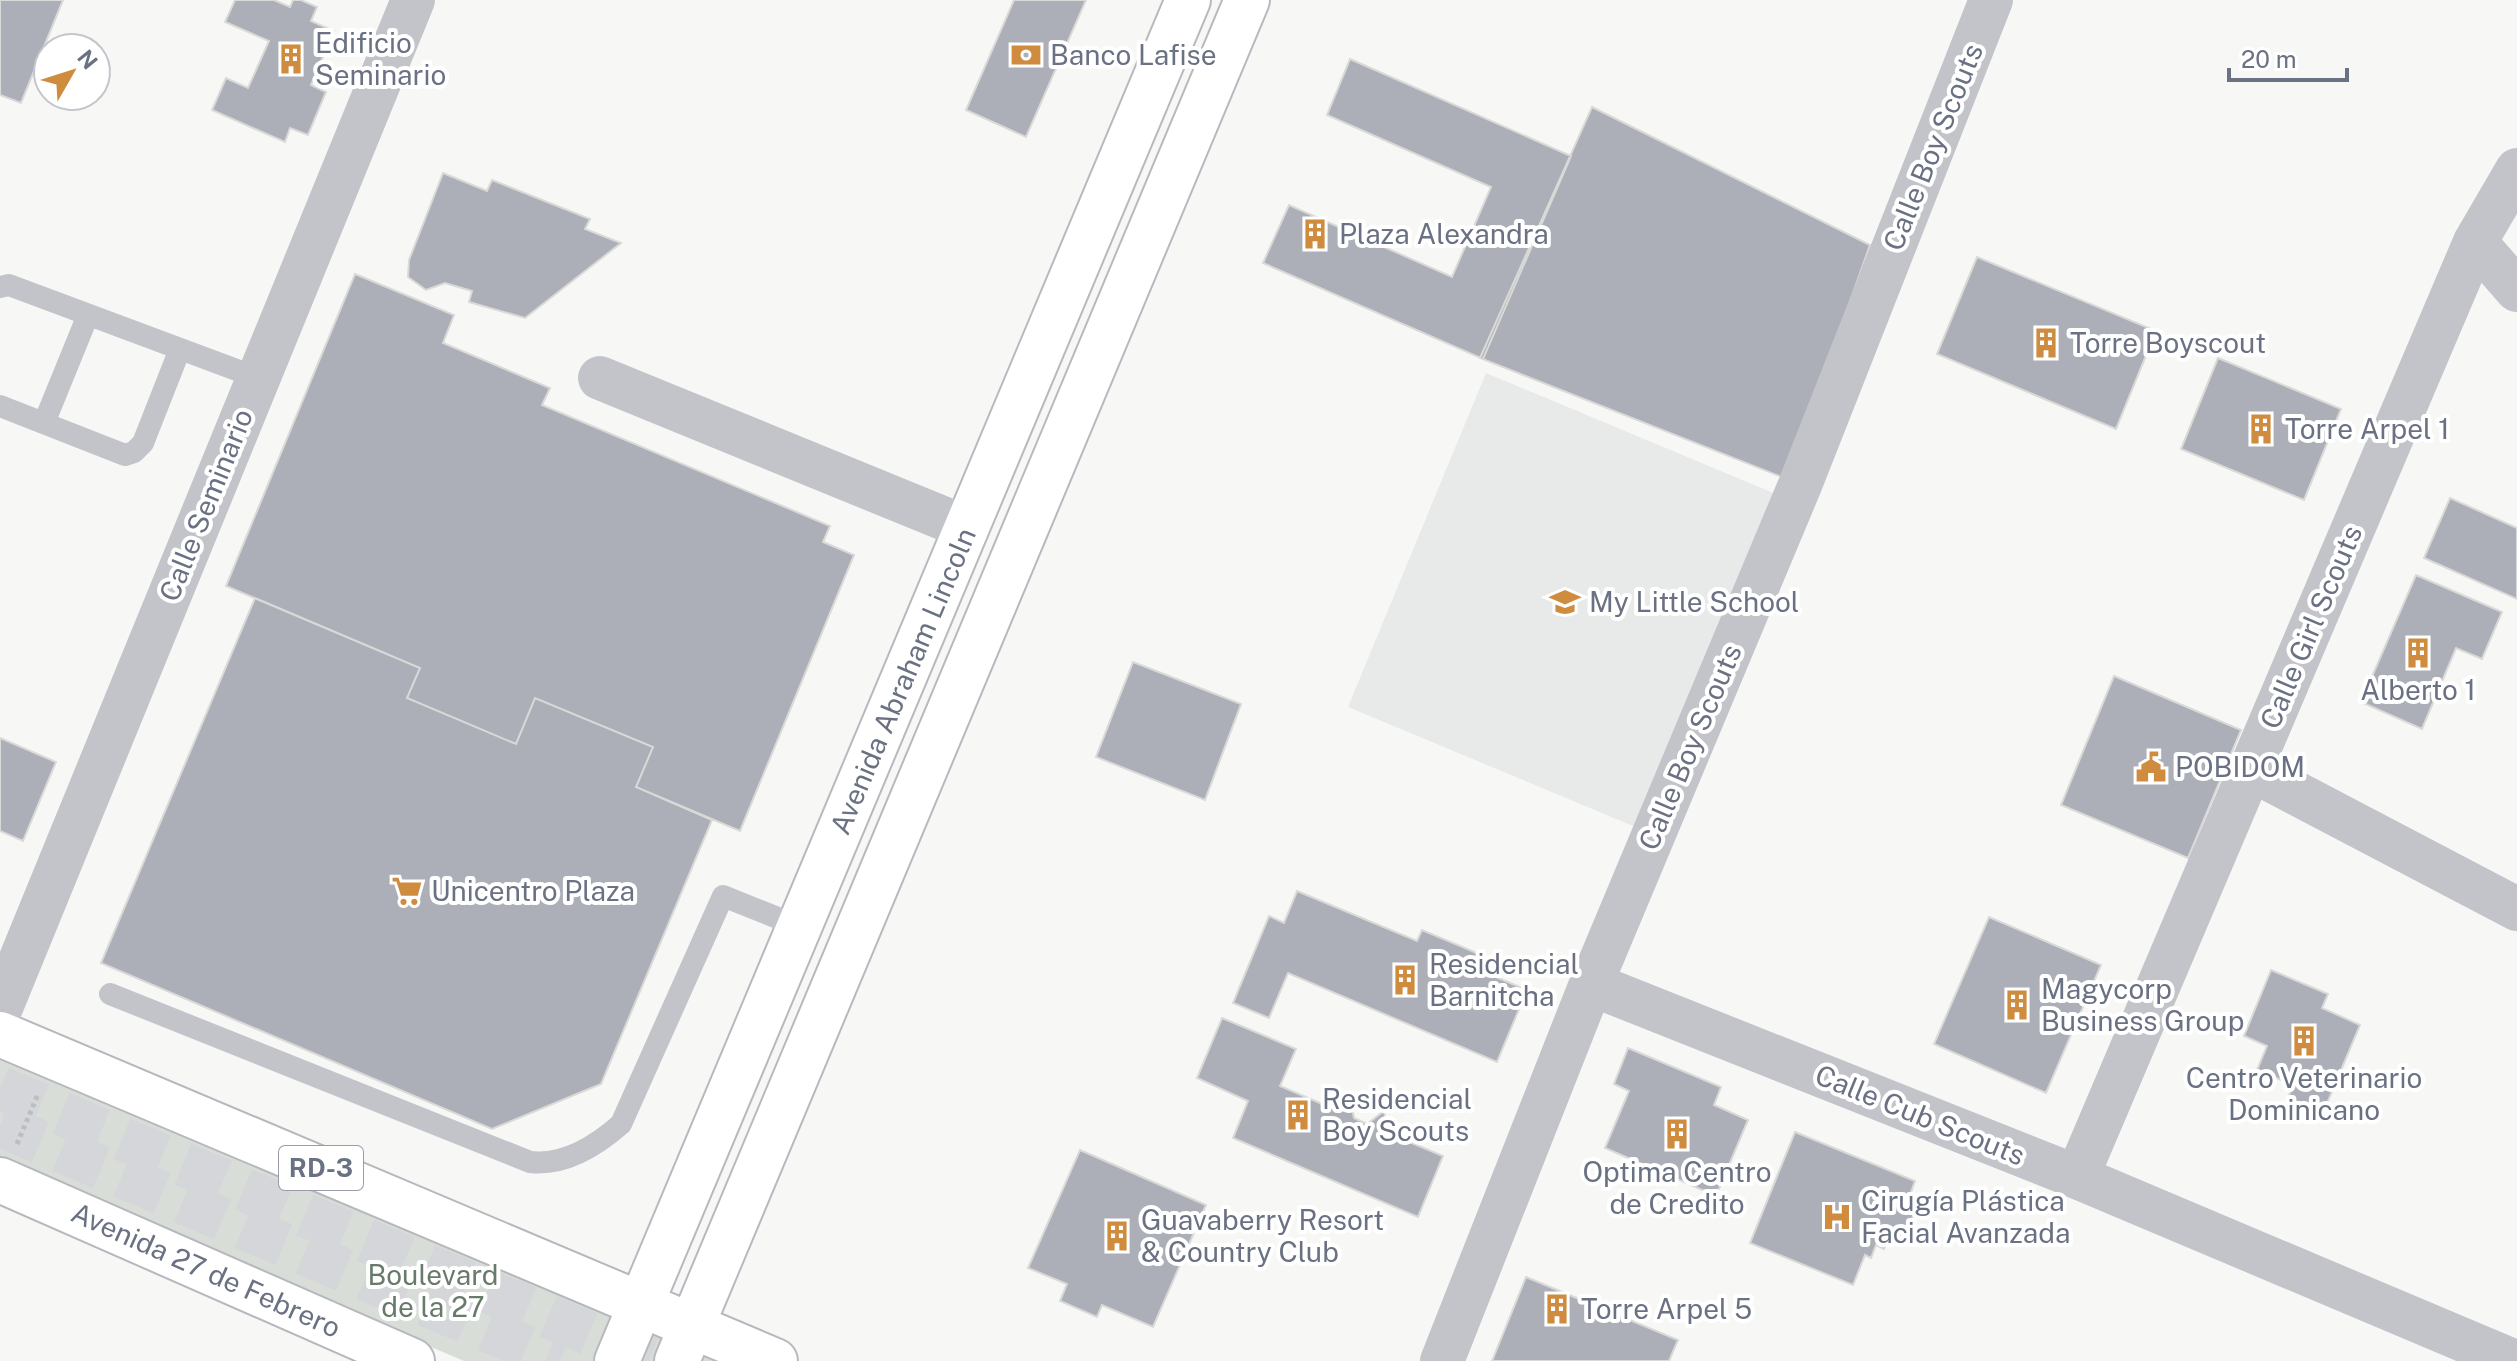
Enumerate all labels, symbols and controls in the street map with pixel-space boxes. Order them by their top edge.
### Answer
place label: Edificio Seminario [315,26,446,91]
north arrow [32,32,112,112]
scale bar [2229,32,2347,82]
bank icon: Banco Lafise [1009,38,1043,72]
place label: Banco Lafise [1050,38,1217,71]
street label: Calle Boy Scouts [1876,39,1989,255]
building icon: Edificio Seminario [274,42,308,76]
text: N [72,45,103,74]
text: 20 m [2241,45,2297,73]
building icon: Plaza Alexandra [1298,217,1332,251]
place label: Plaza Alexandra [1339,217,1549,250]
building icon: Torre Boyscout [2029,326,2063,360]
place label: Torre Boyscout [2070,326,2266,359]
street label: Calle Seminario [152,404,259,606]
building icon: Torre Arpel 1 [2244,412,2278,446]
place label: Torre Arpel 1 [2285,412,2450,445]
street label: Calle Girl Scouts [2253,520,2368,733]
street label: Avenida Abraham Lincoln [823,522,982,839]
school or university icon: My Little School [1548,585,1582,619]
place label: My Little School [1589,585,1799,618]
building icon: Alberto 1 [2401,636,2435,670]
street label: Calle Boy Scouts [1631,639,1748,855]
place label: Alberto 1 [2360,673,2476,706]
public building icon: POBIDOM [2134,750,2168,784]
place label: POBIDOM [2175,750,2305,783]
supermarket icon: Unicentro Plaza [390,874,424,908]
place label: Unicentro Plaza [431,874,635,907]
place label: Residencial Barnitcha [1429,947,1579,1012]
building icon: Residencial Barnitcha [1388,963,1422,997]
place label: Magycorp Business Group [2041,972,2244,1037]
building icon: Magycorp Business Group [2000,988,2034,1022]
building icon: Centro Veterinario Dominicano [2287,1024,2321,1058]
street label: Calle Cub Scouts [1811,1057,2030,1172]
place label: Centro Veterinario Dominicano [2186,1061,2422,1126]
place label: Residencial Boy Scouts [1322,1082,1472,1147]
building icon: Residencial Boy Scouts [1281,1098,1315,1132]
building icon: Optima Centro de Credito [1660,1117,1694,1151]
road number: RD-3 [279,1146,363,1190]
place label: Optima Centro de Credito [1583,1155,1771,1220]
place label: Cirugía Plástica Facial Avanzada [1861,1184,2070,1249]
street label: Avenida 27 de Febrero [67,1195,346,1344]
hospital icon: Cirugía Plástica Facial Avanzada [1820,1200,1854,1234]
place label: Guavaberry Resort & Country Club [1141,1203,1384,1268]
building icon: Guavaberry Resort & Country Club [1100,1219,1134,1253]
park label: Boulevard de la 27 [367,1258,499,1323]
building icon: Torre Arpel 5 [1540,1292,1574,1326]
place label: Torre Arpel 5 [1581,1292,1752,1325]

